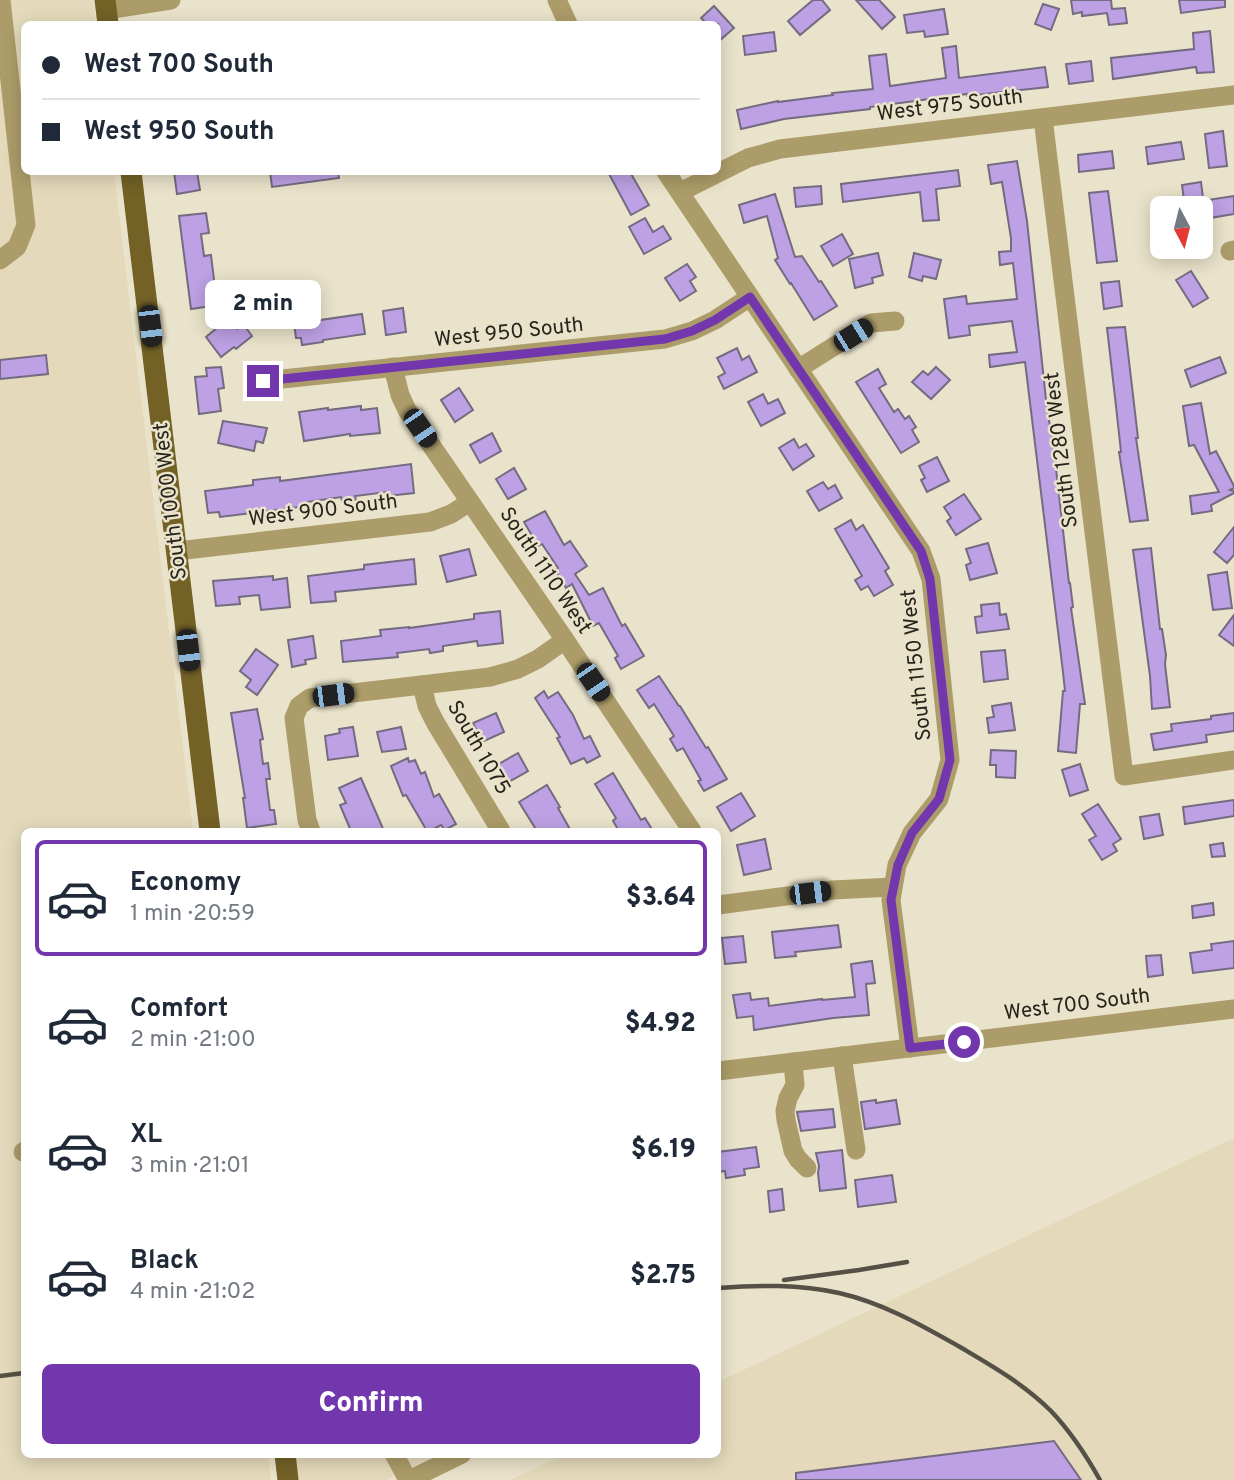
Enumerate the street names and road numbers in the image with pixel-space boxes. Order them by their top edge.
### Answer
street label: West 975 South [876,84,1024,128]
street label: West 950 South [433,312,585,354]
street label: South 1280 West [1039,370,1085,530]
street label: South 1000 West [148,421,194,581]
street label: West 900 South [247,488,399,534]
street label: South 1110 West [493,502,597,640]
street label: South 1150 West [896,588,938,742]
street label: South 1075 [440,696,516,800]
street label: West 700 South [1002,983,1152,1027]

